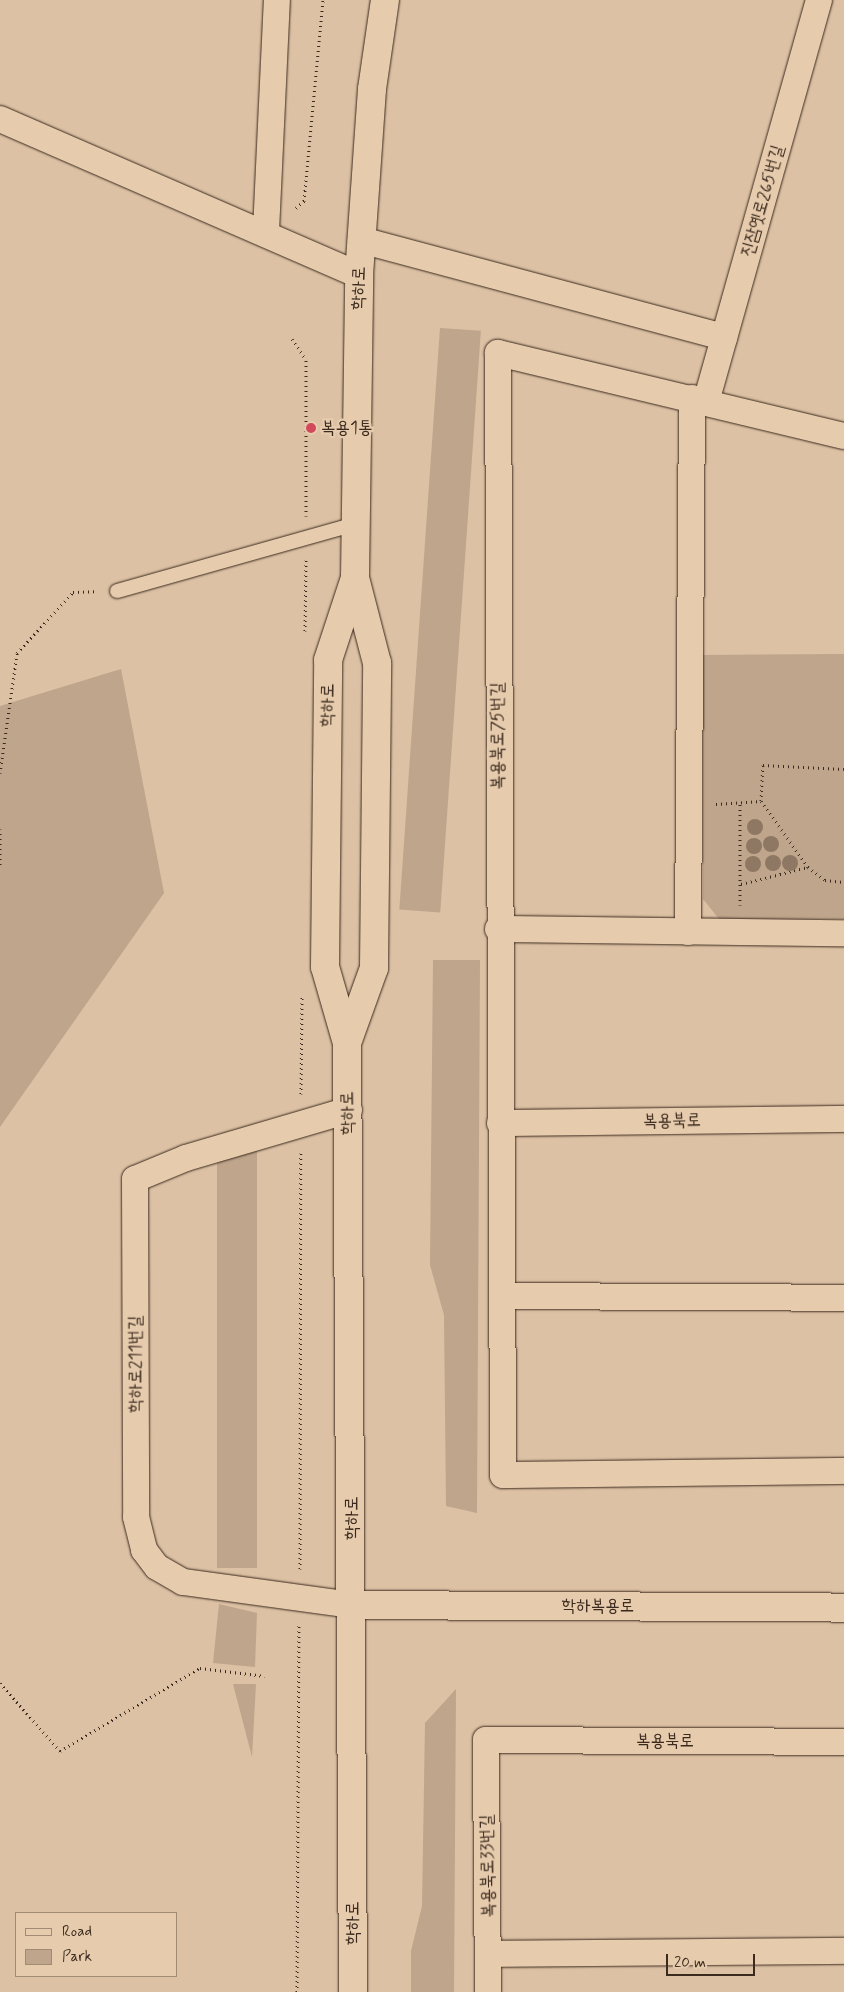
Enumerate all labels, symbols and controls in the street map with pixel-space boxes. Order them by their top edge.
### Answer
street label: 진잠옛로265번길 [737,143,789,259]
street label: 학하로 [347,266,371,310]
place label: 복용1통 [321,417,372,439]
marker: 복용1통 [305,422,317,434]
street label: 복용북로75번길 [487,682,509,790]
street label: 학하로 [317,683,339,727]
street label: 학하로 [337,1091,359,1135]
street label: 복용북로 [643,1110,701,1132]
street label: 학하로211번길 [125,1315,147,1413]
street label: 학하로 [341,1496,363,1540]
street label: 학하복용로 [562,1595,634,1617]
street label: 복용북로 [636,1730,694,1752]
street label: 복용북로33번길 [476,1814,500,1918]
street label: 학하로 [342,1901,364,1945]
legend [15,1912,178,1977]
text: Road [62,1922,92,1942]
scale bar [669,1944,758,1976]
text: Park [62,1947,92,1967]
text: 20 m [674,1953,706,1973]

